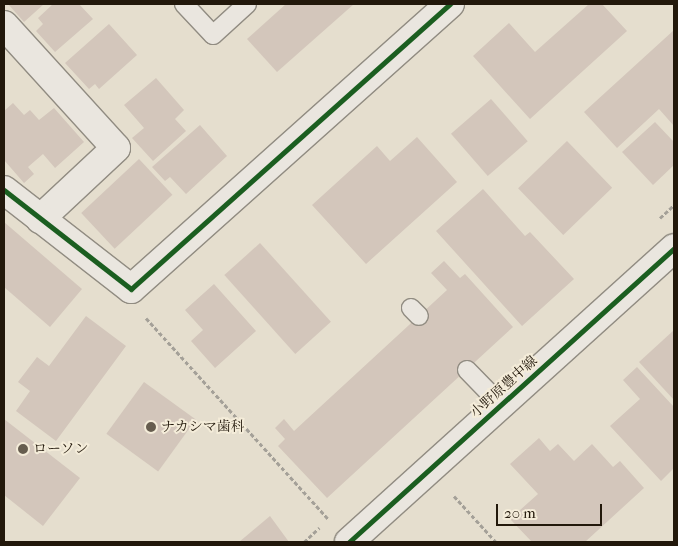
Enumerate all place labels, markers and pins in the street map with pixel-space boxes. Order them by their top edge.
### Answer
place label: ナカシマ歯科 [161,419,245,435]
marker: ナカシマ歯科 [145,421,157,433]
place label: ローソン [33,441,89,457]
marker: ローソン [17,443,29,455]

